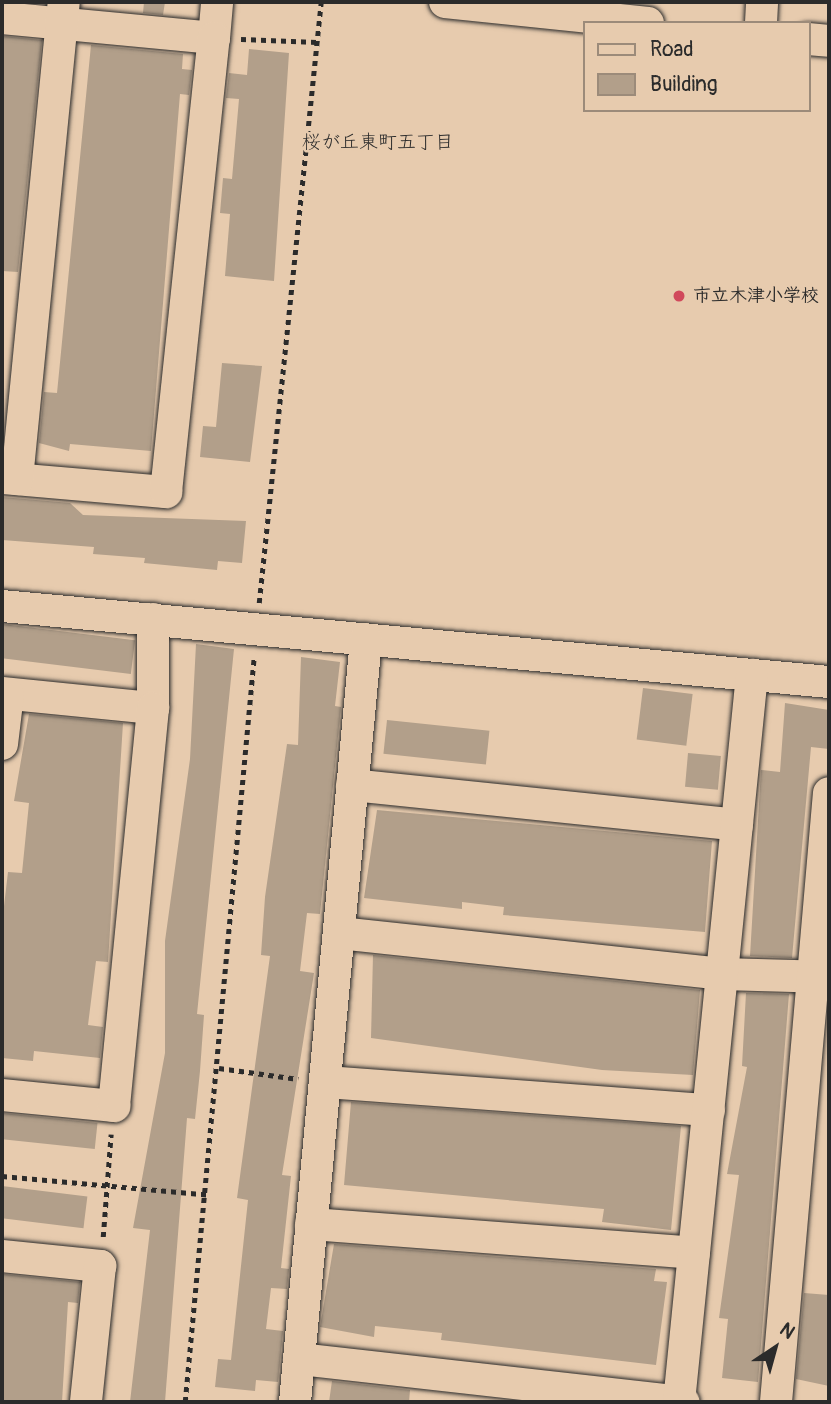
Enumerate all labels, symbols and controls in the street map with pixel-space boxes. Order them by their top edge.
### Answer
legend [582,21,810,112]
text: Road [650,36,694,63]
text: Building [650,71,717,98]
district label: 桜が丘東町五丁目 [302,132,454,154]
place label: 市立木津小学校 [693,285,819,307]
marker: 市立木津小学校 [671,288,687,304]
north arrow [740,1313,810,1383]
text: N [775,1318,800,1344]

